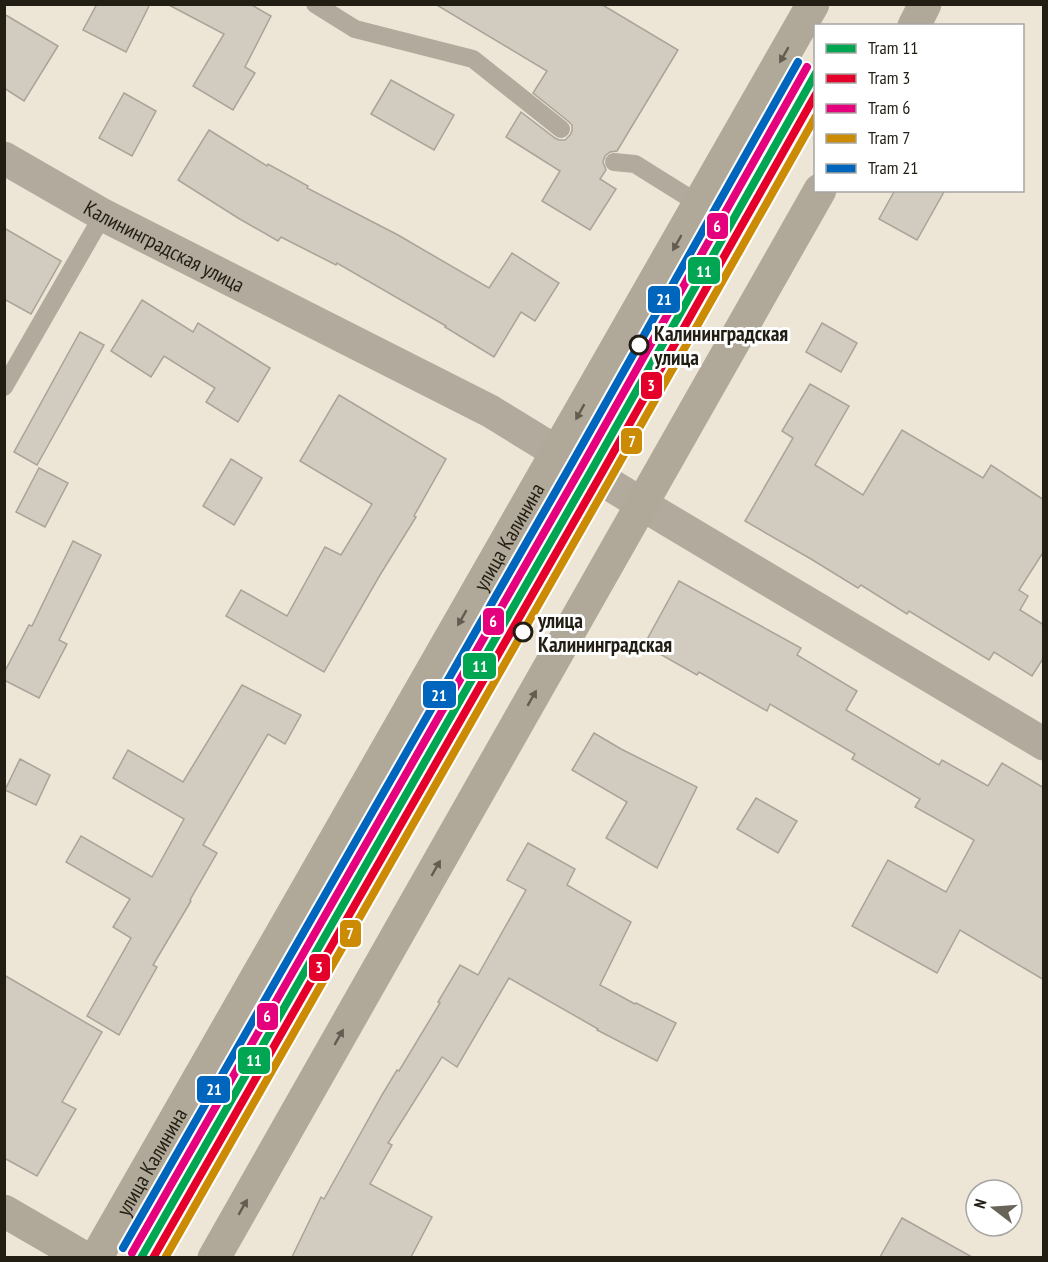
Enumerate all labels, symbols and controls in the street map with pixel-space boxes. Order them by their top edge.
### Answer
legend [814,24,1024,192]
text: Tram 11 [868,36,918,59]
one-way arrow [779,47,789,64]
text: Tram 3 [868,66,910,89]
text: Tram 6 [868,96,910,119]
text: Tram 7 [868,126,910,149]
text: Tram 21 [868,156,918,179]
street label: Калининградская улица [79,194,249,298]
line badge: 6 [706,212,729,240]
text: 6 [713,216,721,236]
one-way arrow [671,235,682,251]
line badge: 11 [687,256,721,285]
text: 11 [696,261,712,281]
line badge: 21 [647,285,681,314]
text: 21 [656,289,672,309]
place label: Калининградская улица [653,320,788,371]
marker: Калининградская улица [629,335,649,355]
line badge: 3 [640,371,663,400]
text: 3 [647,375,655,395]
one-way arrow [575,404,585,421]
line badge: 7 [620,427,643,455]
text: 7 [628,431,636,451]
street label: улица Калинина [467,478,550,595]
line badge: 6 [482,607,505,636]
place label: улица Калининградская [537,607,672,658]
one-way arrow [457,610,468,626]
text: 6 [489,611,497,631]
marker: улица Калининградская [513,622,533,642]
line badge: 11 [462,652,497,680]
text: 11 [472,656,488,676]
line badge: 21 [422,680,457,709]
text: 21 [431,685,447,705]
one-way arrow [527,689,537,706]
one-way arrow [430,859,440,876]
line badge: 7 [339,919,362,948]
text: 7 [346,923,354,943]
line badge: 3 [308,953,331,982]
text: 3 [315,957,323,977]
line badge: 6 [256,1002,279,1031]
text: 6 [263,1006,271,1026]
one-way arrow [334,1028,344,1045]
line badge: 11 [237,1046,271,1075]
text: 11 [246,1050,262,1070]
line badge: 21 [196,1075,231,1104]
text: 21 [206,1079,222,1099]
street label: улица Калинина [110,1103,193,1220]
north arrow [964,1178,1024,1238]
text: N [969,1197,990,1211]
one-way arrow [238,1198,248,1215]

